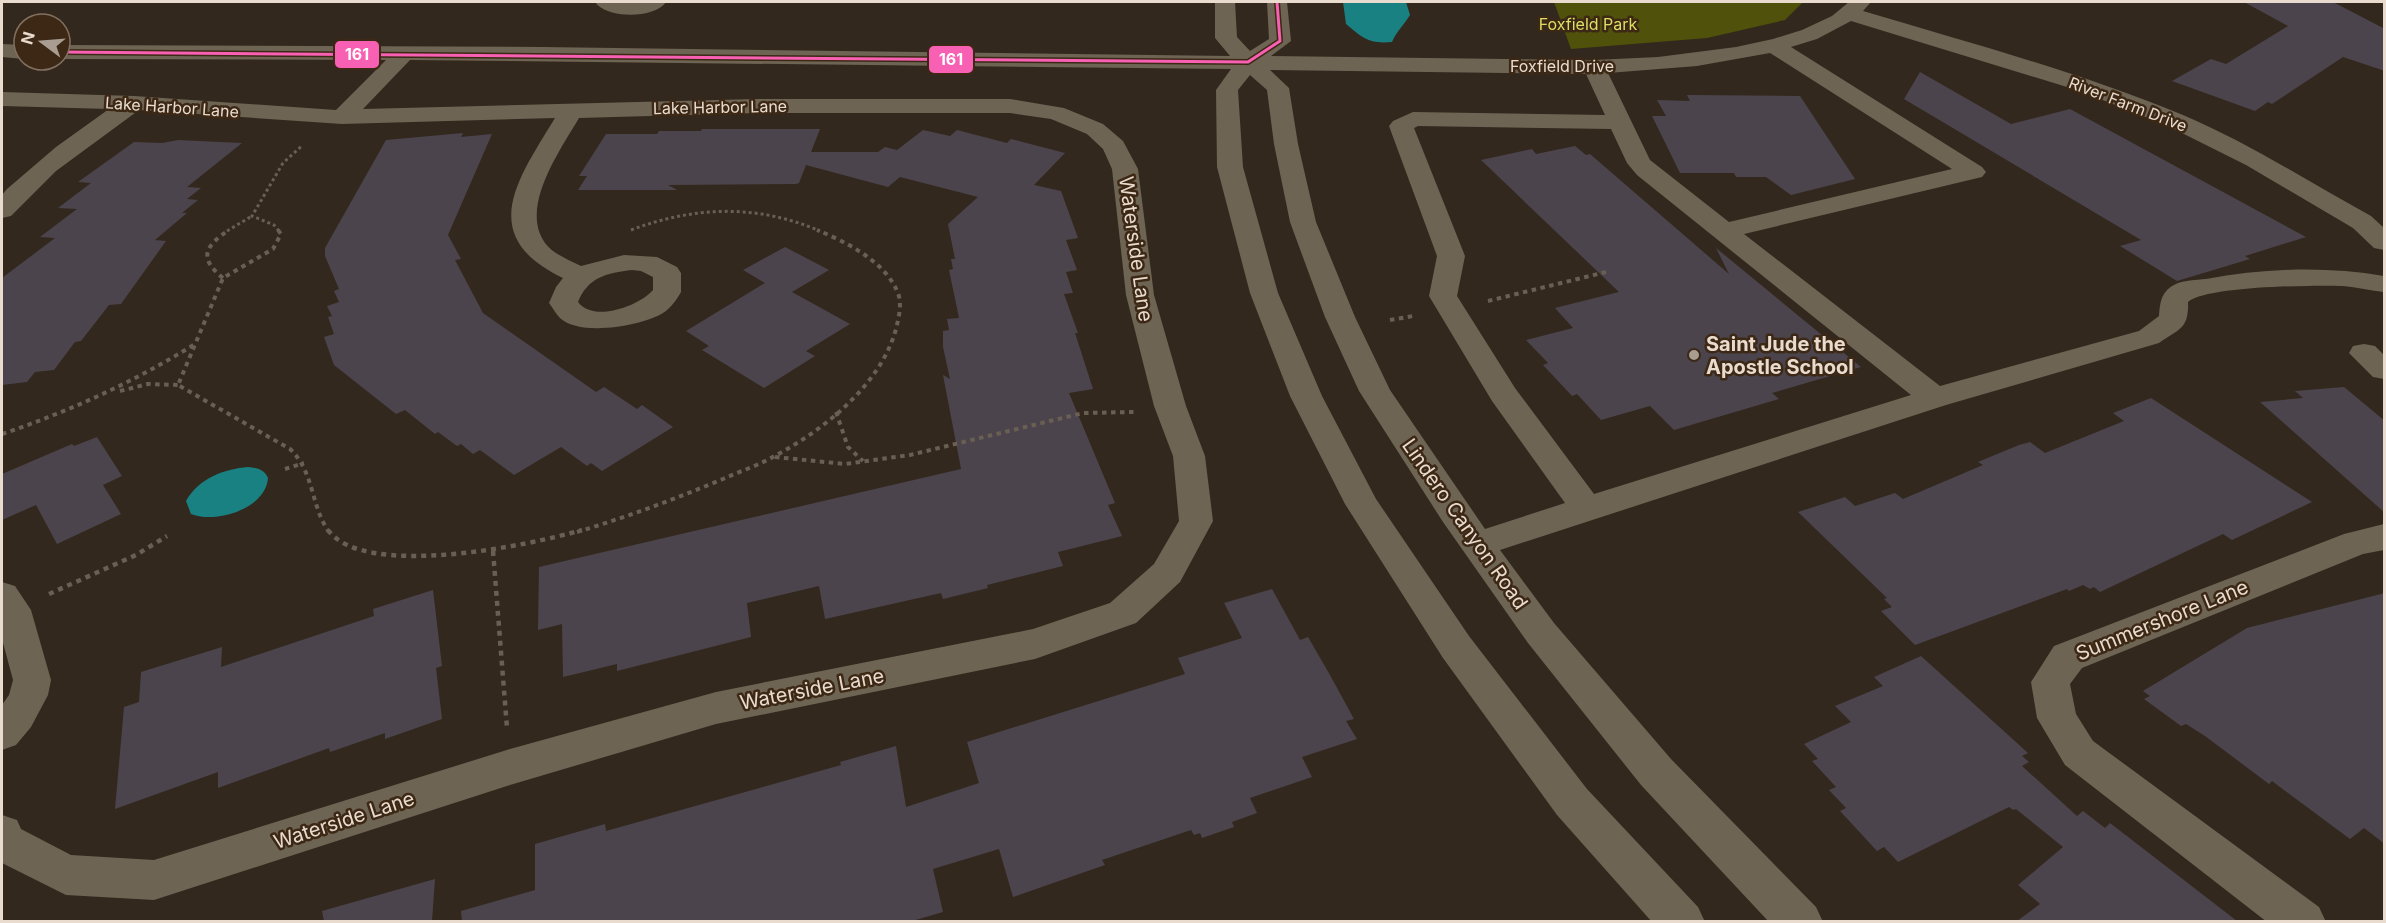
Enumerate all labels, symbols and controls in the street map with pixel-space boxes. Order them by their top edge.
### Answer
north arrow [12,12,72,72]
park label: Foxfield Park [1539,14,1638,34]
text: N [16,29,39,46]
line badge: 161 [334,40,380,69]
text: 161 [345,44,369,64]
line badge: 161 [928,45,974,74]
text: 161 [939,49,963,69]
street label: Foxfield Drive [1510,56,1614,76]
street label: River Farm Drive [2066,72,2190,136]
street label: Lake Harbor Lane [104,92,240,122]
street label: Lake Harbor Lane [653,96,787,118]
street label: Waterside Lane [1114,175,1158,323]
place label: Saint Jude the Apostle School [1706,332,1854,379]
marker: Saint Jude the Apostle School [1687,348,1701,362]
street label: Lindero Canyon Road [1397,434,1533,614]
street label: Summershore Lane [2072,574,2252,666]
street label: Waterside Lane [738,663,886,715]
street label: Waterside Lane [271,786,417,854]

